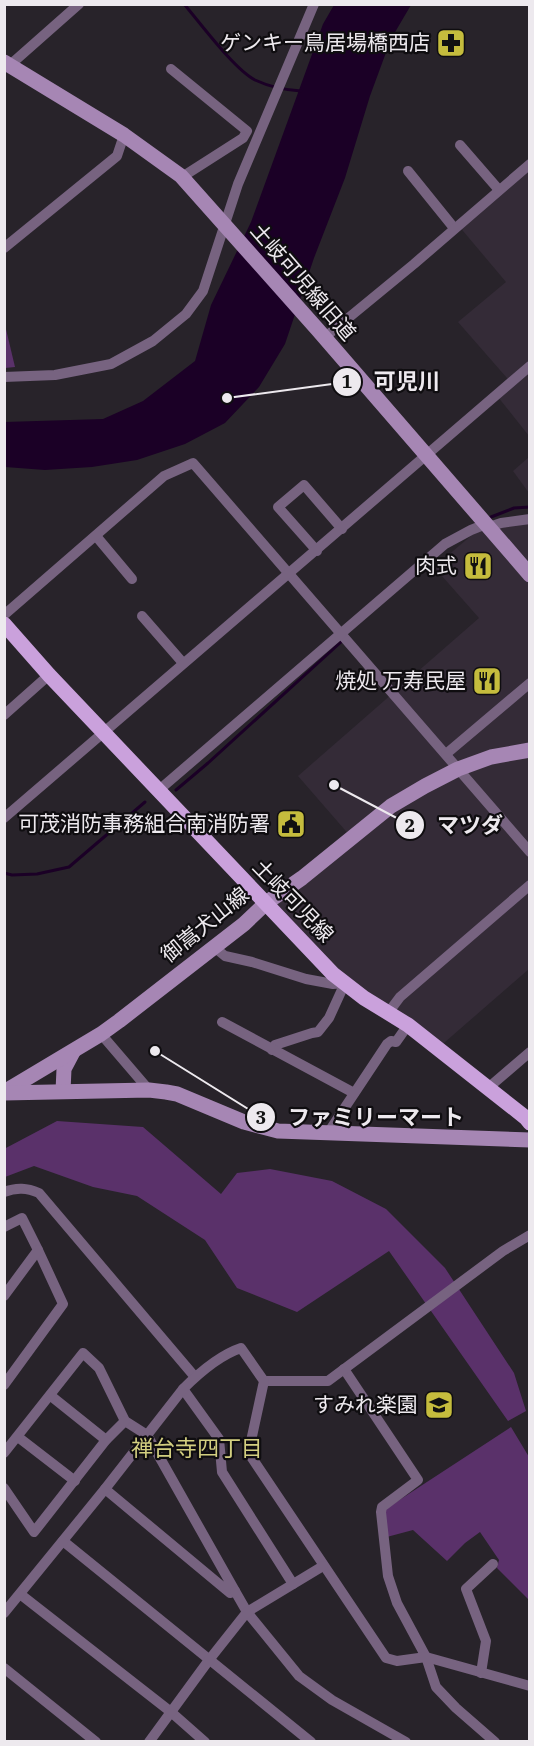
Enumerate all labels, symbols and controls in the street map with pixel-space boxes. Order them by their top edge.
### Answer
pharmacy icon: ゲンキー鳥居場橋西店 [435,27,467,59]
place label: ゲンキー鳥居場橋西店 [220,28,430,56]
street label: 土岐可児線旧道 [245,217,363,346]
callout: 可児川 [332,362,452,402]
text: 可児川 [374,366,440,395]
text: 1 [342,370,353,393]
restaurant icon: 肉式 [462,550,494,582]
place label: 肉式 [415,551,457,579]
restaurant icon: 焼処 万寿民屋 [471,665,503,697]
place label: 焼処 万寿民屋 [335,666,466,694]
callout: マツダ [395,805,515,845]
public building icon: 可茂消防事務組合南消防署 [275,808,307,840]
place label: 可茂消防事務組合南消防署 [18,809,270,837]
text: マツダ [437,810,503,839]
text: 2 [405,814,415,837]
street label: 土岐可児線 [247,853,340,948]
street label: 御嵩犬山線 [155,880,254,968]
callout: ファミリーマート [246,1097,476,1137]
text: ファミリーマート [288,1102,464,1131]
text: 3 [256,1106,266,1129]
school or university icon: すみれ楽園 [423,1389,455,1421]
place label: すみれ楽園 [313,1390,418,1418]
district label: 禅台寺四丁目 [131,1433,263,1462]

